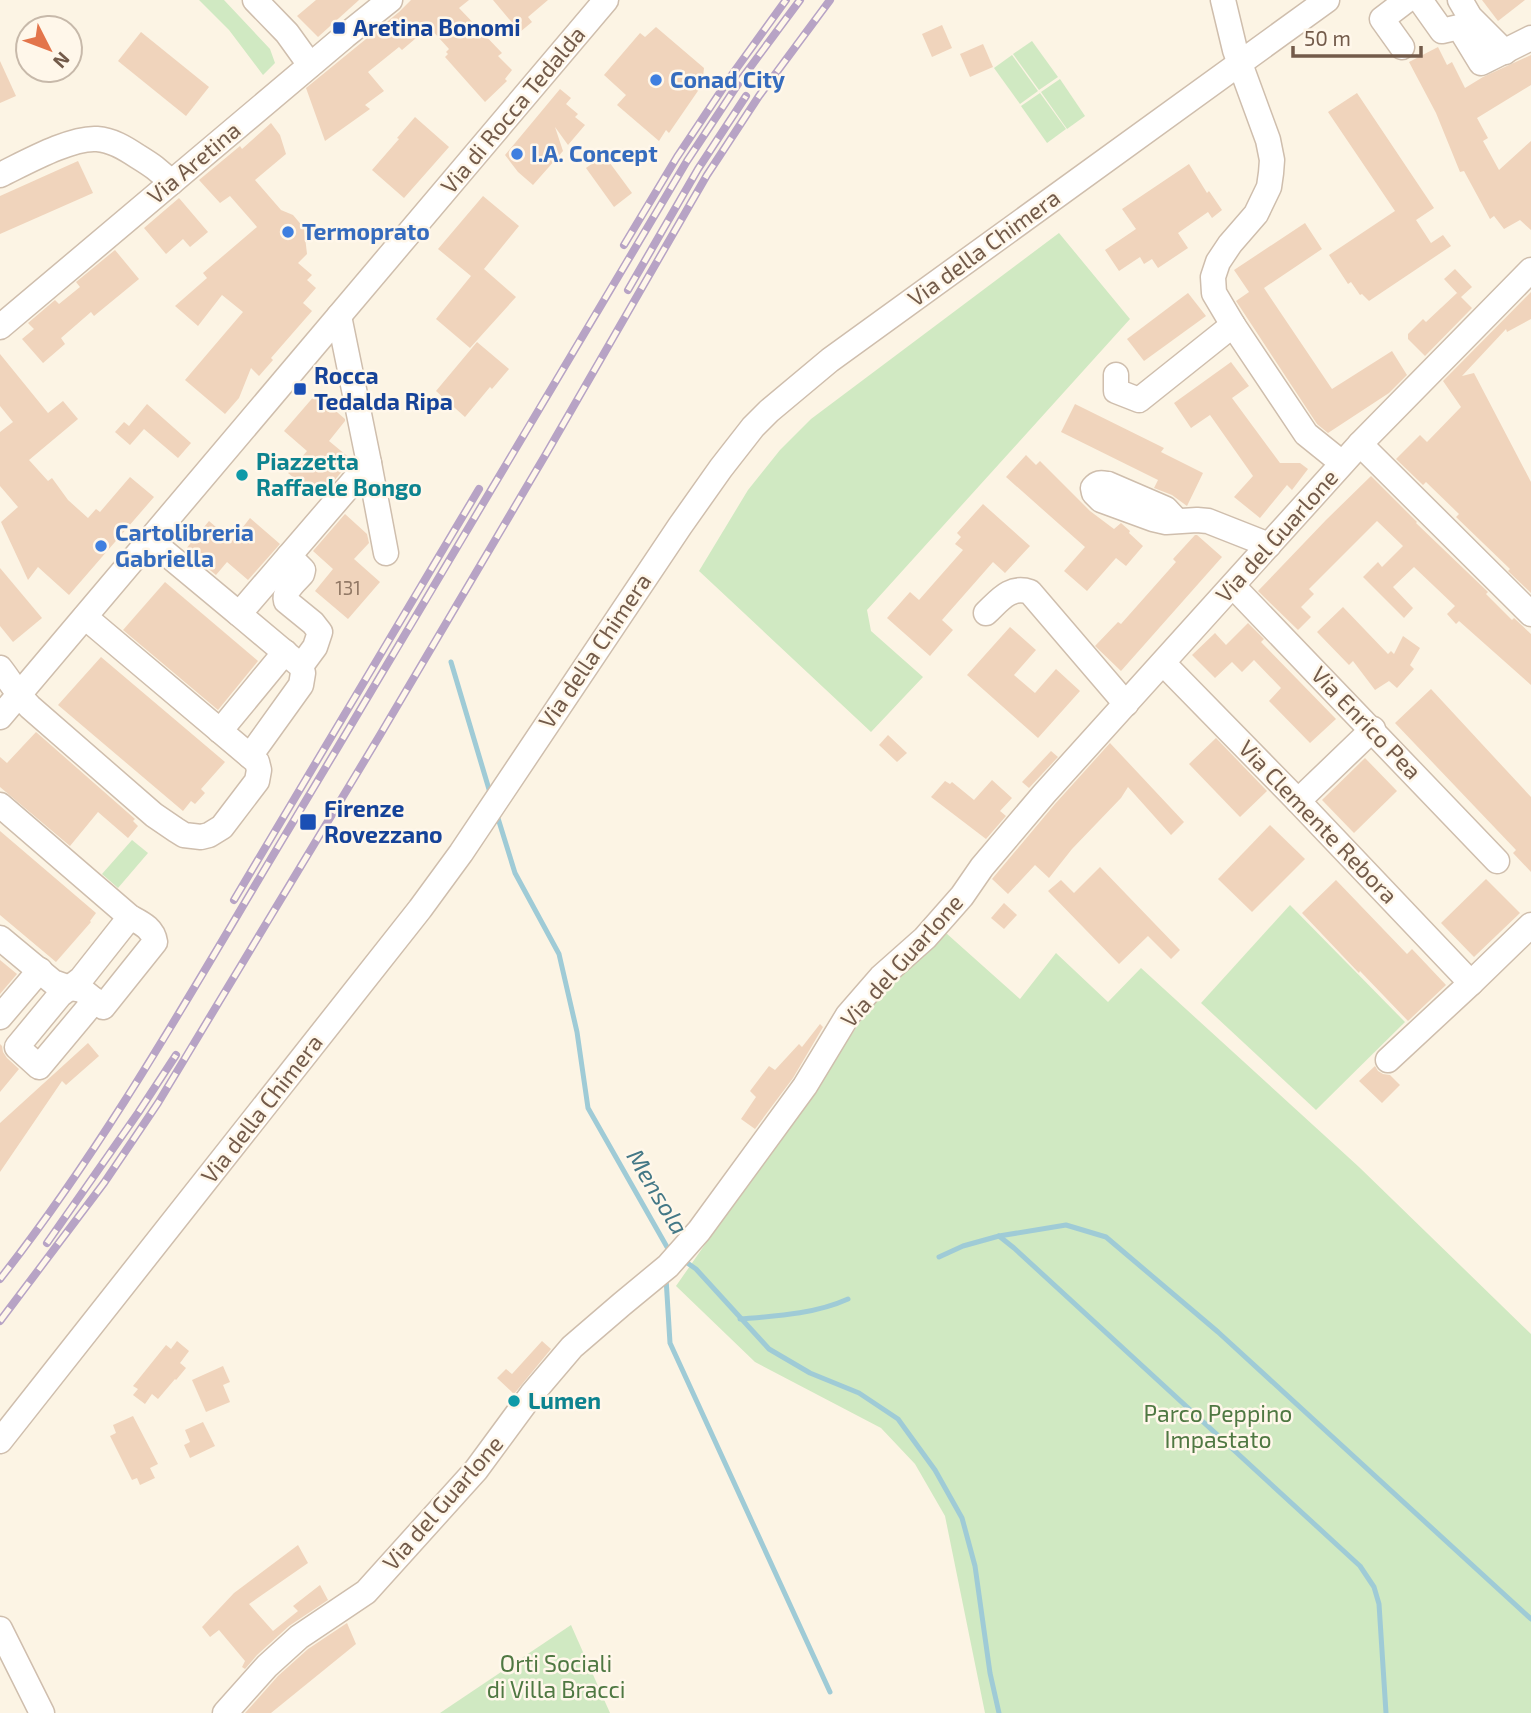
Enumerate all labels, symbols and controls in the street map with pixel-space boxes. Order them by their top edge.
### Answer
place label: Aretina Bonomi [353,13,521,41]
north arrow [14,14,84,84]
scale bar [1293,14,1421,58]
marker: Aretina Bonomi [331,20,347,36]
street label: Via di Rocca Tedalda [434,20,590,199]
text: 50 m [1304,25,1351,50]
text: N [49,48,75,74]
place label: Conad City [670,65,785,93]
marker: Conad City [648,72,664,88]
street label: Via Aretina [141,115,246,209]
place label: I.A. Concept [531,139,658,167]
marker: I.A. Concept [509,146,525,162]
street label: Via della Chimera [902,183,1065,312]
place label: Termoprato [302,217,430,245]
marker: Termoprato [280,224,296,240]
place label: Rocca Tedalda Ripa [314,361,453,415]
marker: Rocca Tedalda Ripa [292,381,308,397]
place label: Piazzetta Raffaele Bongo [256,447,422,501]
street label: Via del Guarlone [1209,463,1343,608]
marker: Piazzetta Raffaele Bongo [234,467,250,483]
place label: Cartolibreria Gabriella [115,518,254,572]
marker: Cartolibreria Gabriella [93,538,109,554]
street label: Via della Chimera [532,568,656,733]
house number: 131 [335,576,361,599]
street label: Via Enrico Pea [1306,660,1428,785]
street label: Via Clemente Rebora [1234,734,1404,909]
place label: Firenze Rovezzano [324,794,443,848]
marker: Firenze Rovezzano [298,812,318,832]
street label: Via del Guarlone [834,888,968,1033]
street label: Via della Chimera [194,1028,328,1188]
water label: Mensola [622,1143,695,1239]
place label: Lumen [528,1386,601,1414]
marker: Lumen [506,1393,522,1409]
park label: Parco Peppino Impastato [1144,1399,1292,1453]
street label: Via del Guarlone [376,1429,508,1575]
park label: Orti Sociali di Villa Bracci [487,1649,625,1703]

